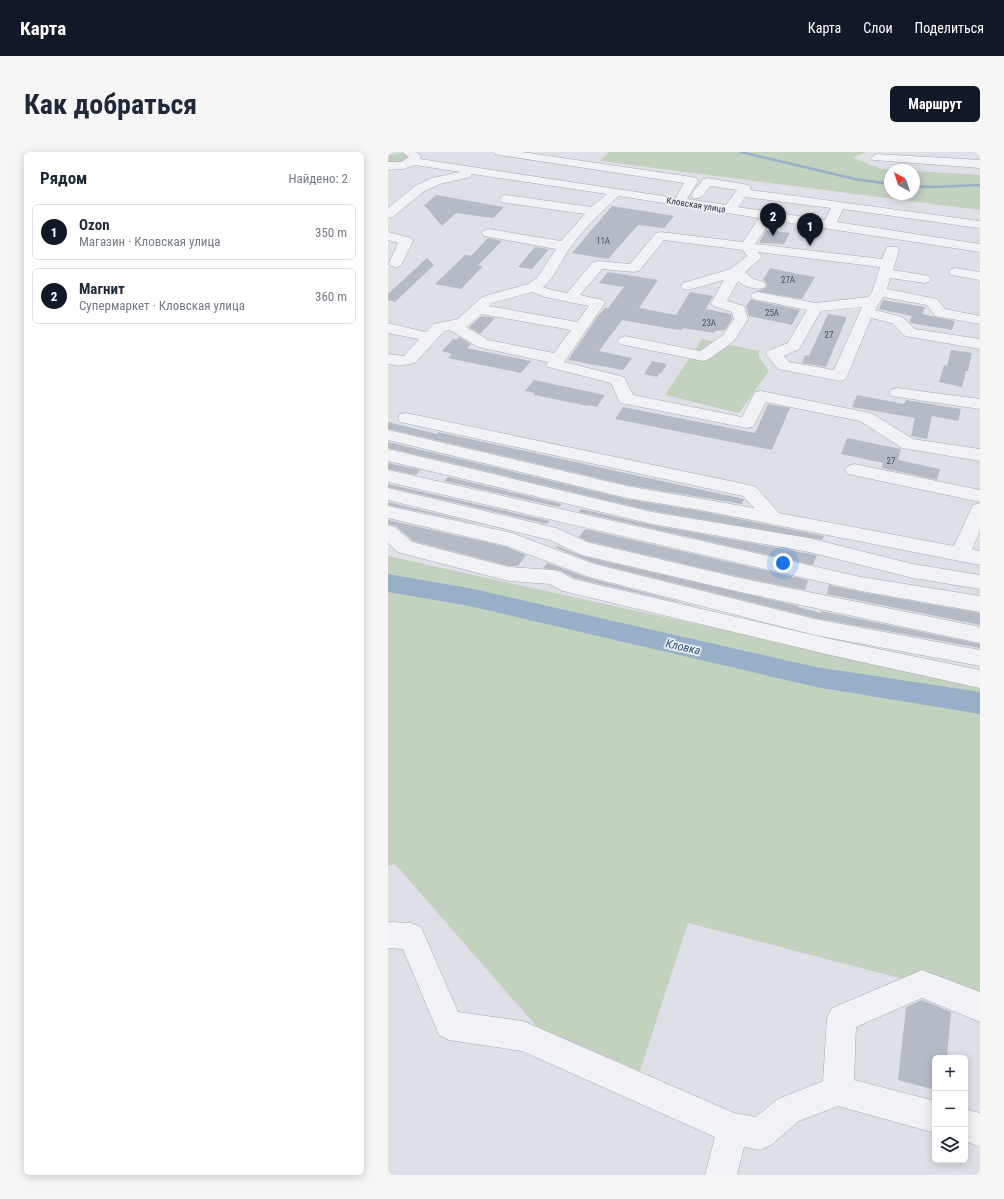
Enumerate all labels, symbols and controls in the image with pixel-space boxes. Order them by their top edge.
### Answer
text: Карта [20,17,66,40]
text: Карта [808,20,841,36]
text: Слои [863,20,893,36]
text: Поделиться [915,20,984,36]
button: Маршрут [890,86,980,122]
text: Как добраться [24,88,197,121]
north arrow [884,164,920,200]
text: Рядом [40,168,87,188]
text: Найдено: 2 [288,171,348,186]
street label: Кловская улица [666,195,726,215]
pin: 2 [760,203,786,236]
pin: 1 [797,213,823,246]
text: Ozon [79,216,110,234]
text: 1 [51,225,57,240]
text: 350 m [315,225,347,240]
text: Магазин · Кловская улица [79,234,220,249]
house number: 11А [596,236,610,246]
house number: 27А [781,275,795,285]
text: Магнит [79,280,125,298]
text: 2 [51,289,57,304]
text: 360 m [315,289,347,304]
text: Супермаркет · Кловская улица [79,298,245,313]
house number: 25А [765,308,779,318]
house number: 23А [702,318,716,328]
house number: 27 [825,330,834,340]
house number: 27 [887,456,896,466]
your location [773,553,793,573]
water label: Кловка [664,636,702,658]
map controls [932,1055,968,1163]
button: + [932,1055,968,1091]
button: − [932,1091,968,1127]
button: layers [932,1127,968,1163]

